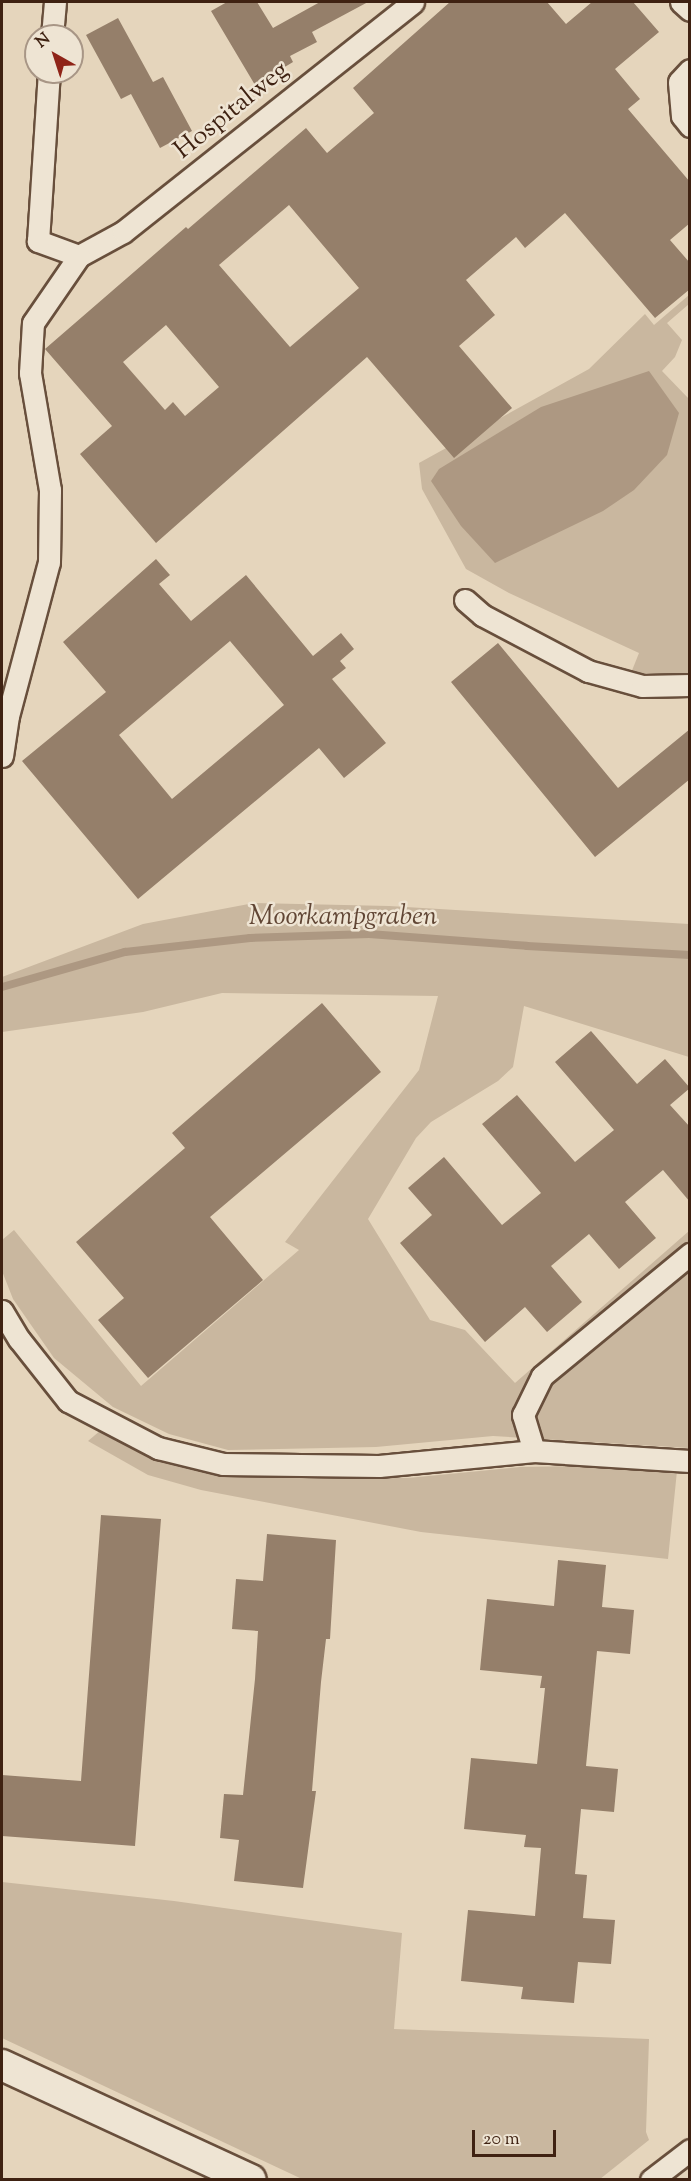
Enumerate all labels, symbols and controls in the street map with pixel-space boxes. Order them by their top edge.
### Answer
north arrow [24,24,84,84]
text: N [31,28,56,54]
street label: Hospitalweg [169,55,295,167]
water label: Moorkampgraben [249,902,437,934]
scale bar [475,2118,559,2156]
text: 20 m [483,2127,520,2153]

